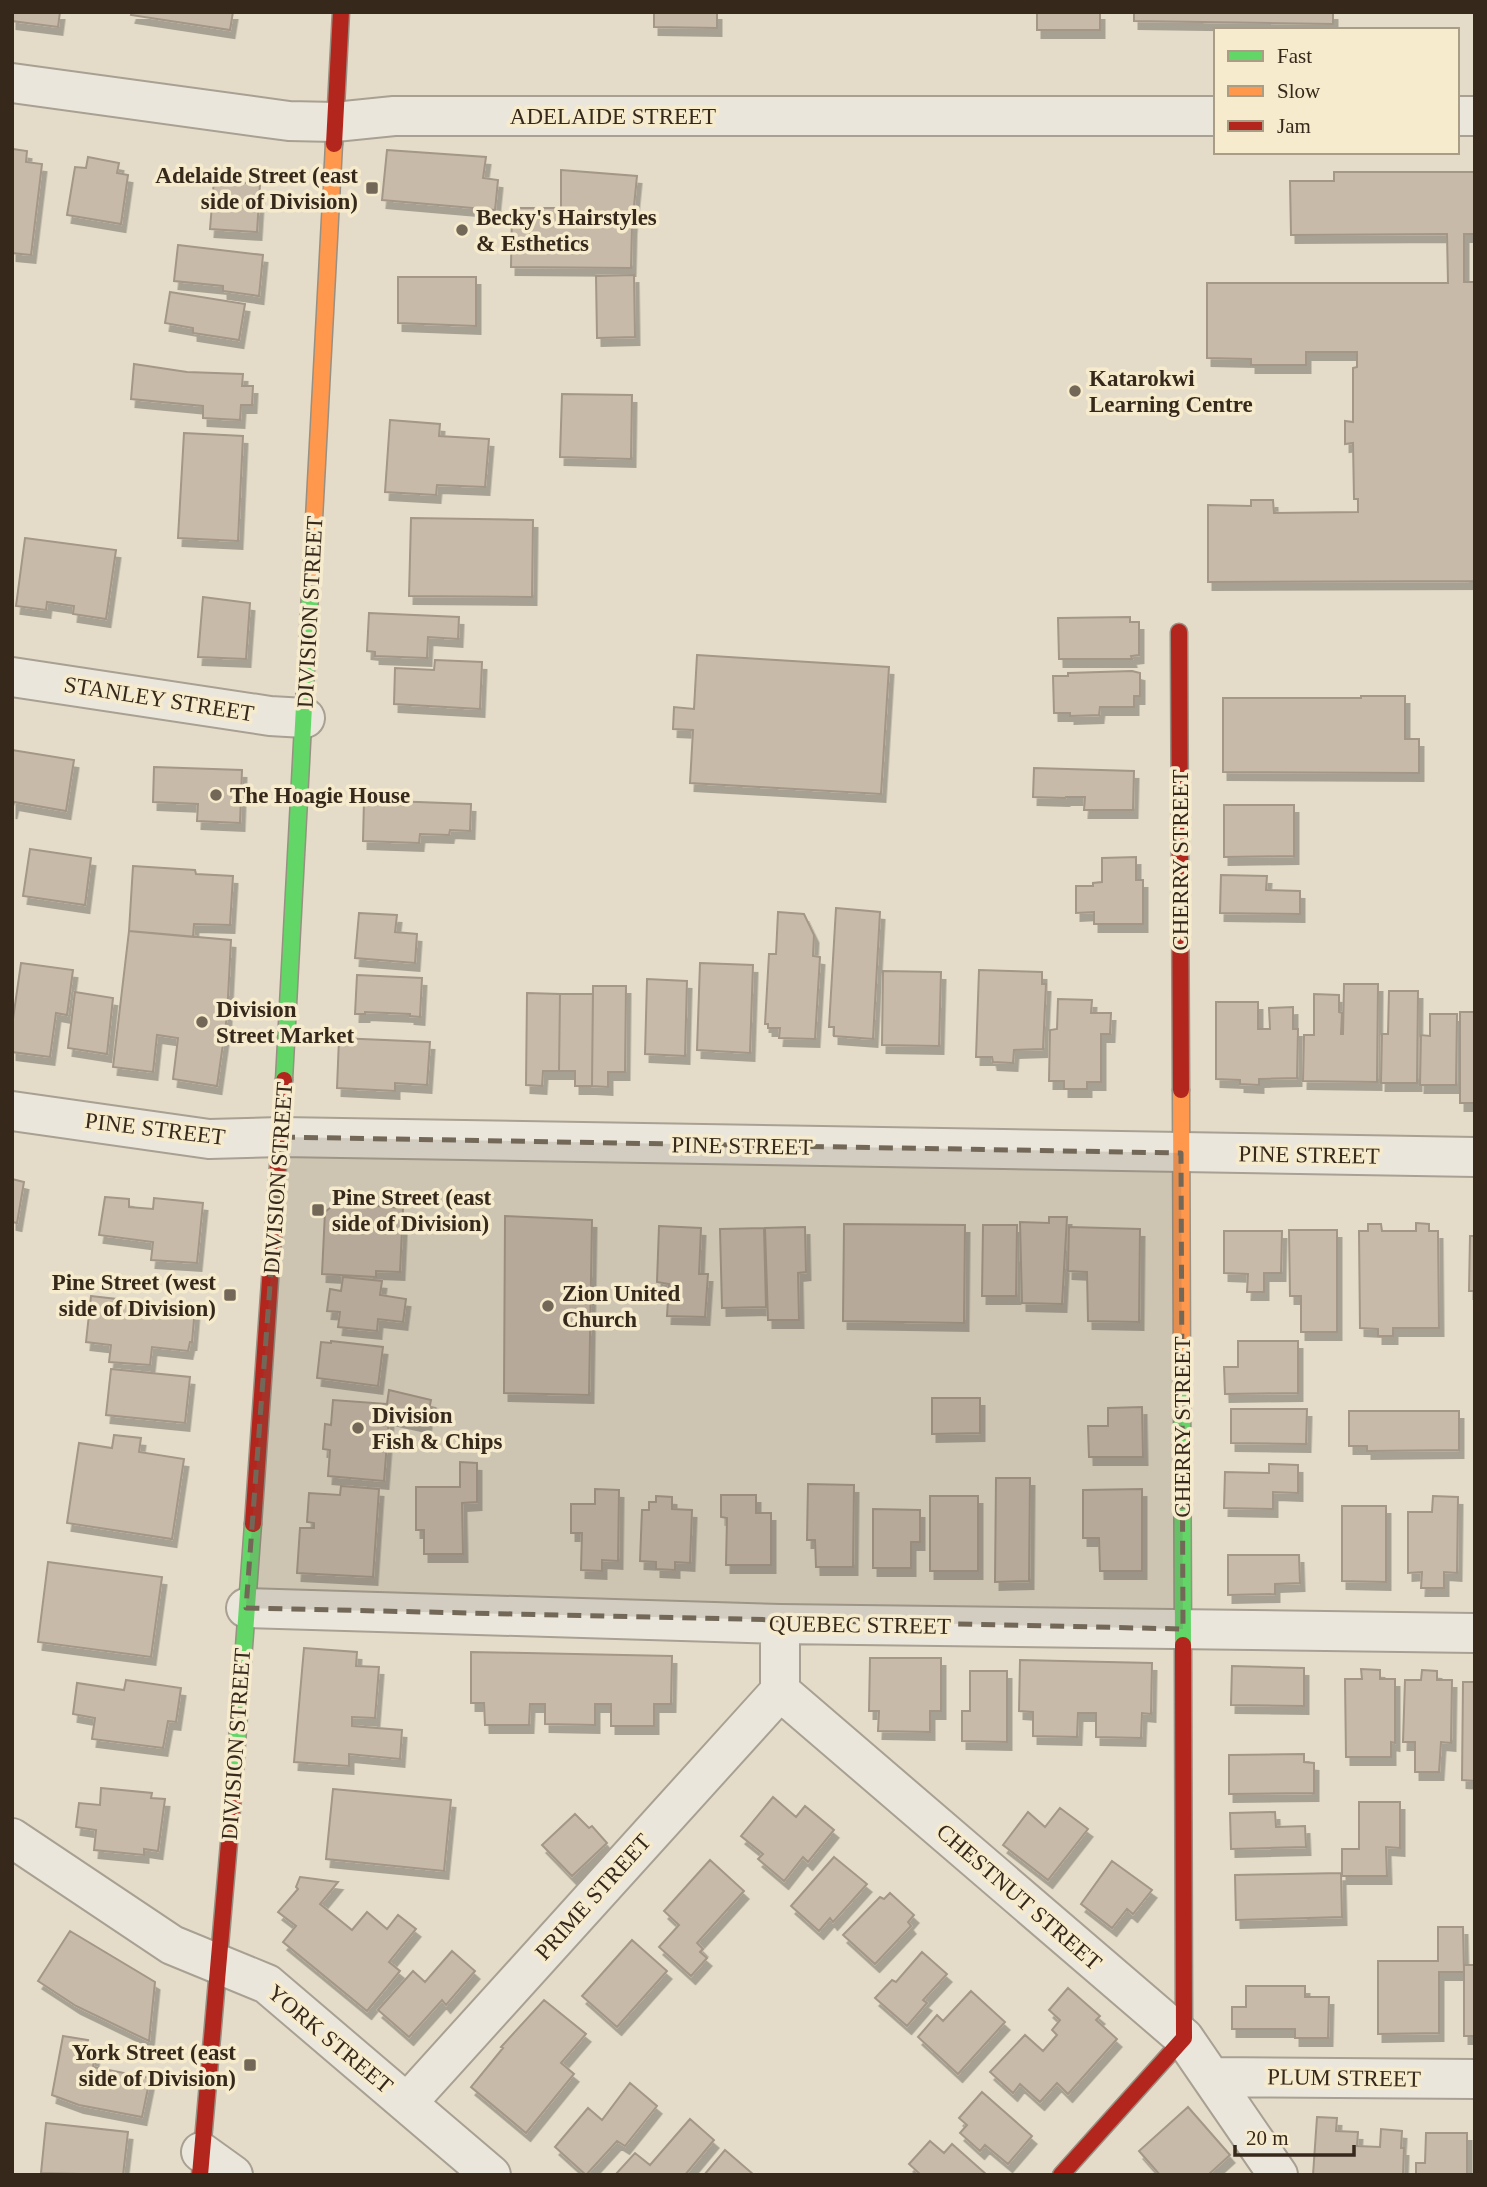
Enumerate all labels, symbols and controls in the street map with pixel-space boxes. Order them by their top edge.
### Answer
legend [1214,28,1459,154]
text: Fast [1277,44,1312,68]
text: Slow [1277,79,1321,103]
street label: ADELAIDE STREET [510,104,716,129]
text: Jam [1277,114,1311,138]
place label: Adelaide Street (east side of Division) [155,163,358,214]
marker: Adelaide Street (east side of Division) [364,180,380,196]
place label: Becky's Hairstyles & Esthetics [476,205,657,256]
marker: Becky's Hairstyles & Esthetics [454,222,470,238]
place label: Katarokwi Learning Centre [1089,366,1253,417]
marker: Katarokwi Learning Centre [1067,383,1083,399]
street label: DIVISION STREET [292,515,328,709]
street label: STANLEY STREET [62,672,256,726]
street label: CHERRY STREET [1168,769,1193,951]
place label: The Hoagie House [230,783,410,808]
marker: The Hoagie House [208,787,224,803]
place label: Division Street Market [216,997,354,1048]
marker: Division Street Market [194,1014,210,1030]
street label: DIVISION STREET [259,1081,297,1275]
street label: PINE STREET [83,1108,227,1150]
street label: PINE STREET [671,1132,813,1160]
street label: PINE STREET [1238,1141,1380,1169]
place label: Pine Street (east side of Division) [332,1185,492,1236]
marker: Pine Street (east side of Division) [310,1202,326,1218]
place label: Pine Street (west side of Division) [52,1270,216,1321]
place label: Zion United Church [562,1281,680,1332]
marker: Pine Street (west side of Division) [222,1287,238,1303]
marker: Zion United Church [540,1298,556,1314]
street label: CHERRY STREET [1170,1336,1195,1518]
place label: Division Fish & Chips [372,1403,502,1454]
marker: Division Fish & Chips [350,1420,366,1436]
street label: QUEBEC STREET [769,1611,951,1639]
street label: DIVISION STREET [217,1647,255,1841]
street label: CHESTNUT STREET [932,1819,1106,1975]
street label: PRIME STREET [530,1829,656,1965]
street label: YORK STREET [263,1980,397,2098]
place label: York Street (east side of Division) [72,2040,236,2091]
marker: York Street (east side of Division) [242,2057,258,2073]
street label: PLUM STREET [1267,2064,1421,2092]
scale bar [1235,2114,1354,2158]
text: 20 m [1246,2126,1289,2150]

